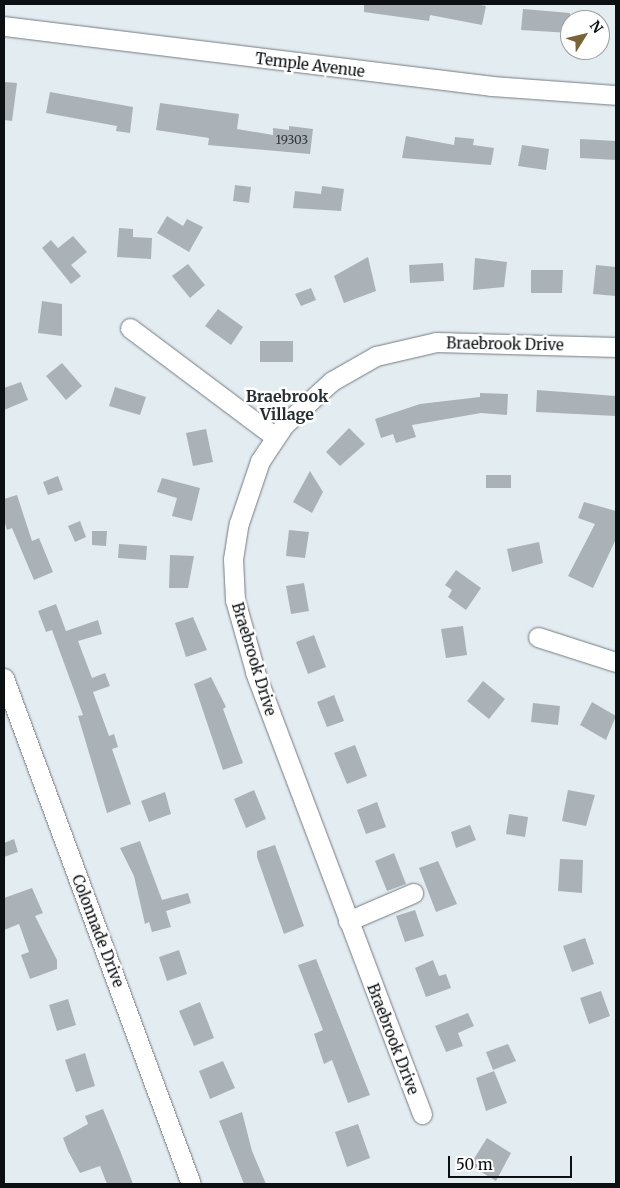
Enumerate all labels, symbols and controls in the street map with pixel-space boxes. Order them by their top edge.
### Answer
north arrow [560,10,610,60]
text: N [586,17,607,37]
street label: Temple Avenue [254,49,366,81]
house number: 19303 [276,133,308,147]
street label: Braebrook Drive [446,334,564,354]
district label: Braebrook Village [246,386,328,424]
street label: Braebrook Drive [228,600,280,718]
street label: Colonnade Drive [68,872,128,990]
street label: Braebrook Drive [364,981,422,1097]
scale bar [450,1146,574,1178]
text: 50 m [456,1155,493,1174]

